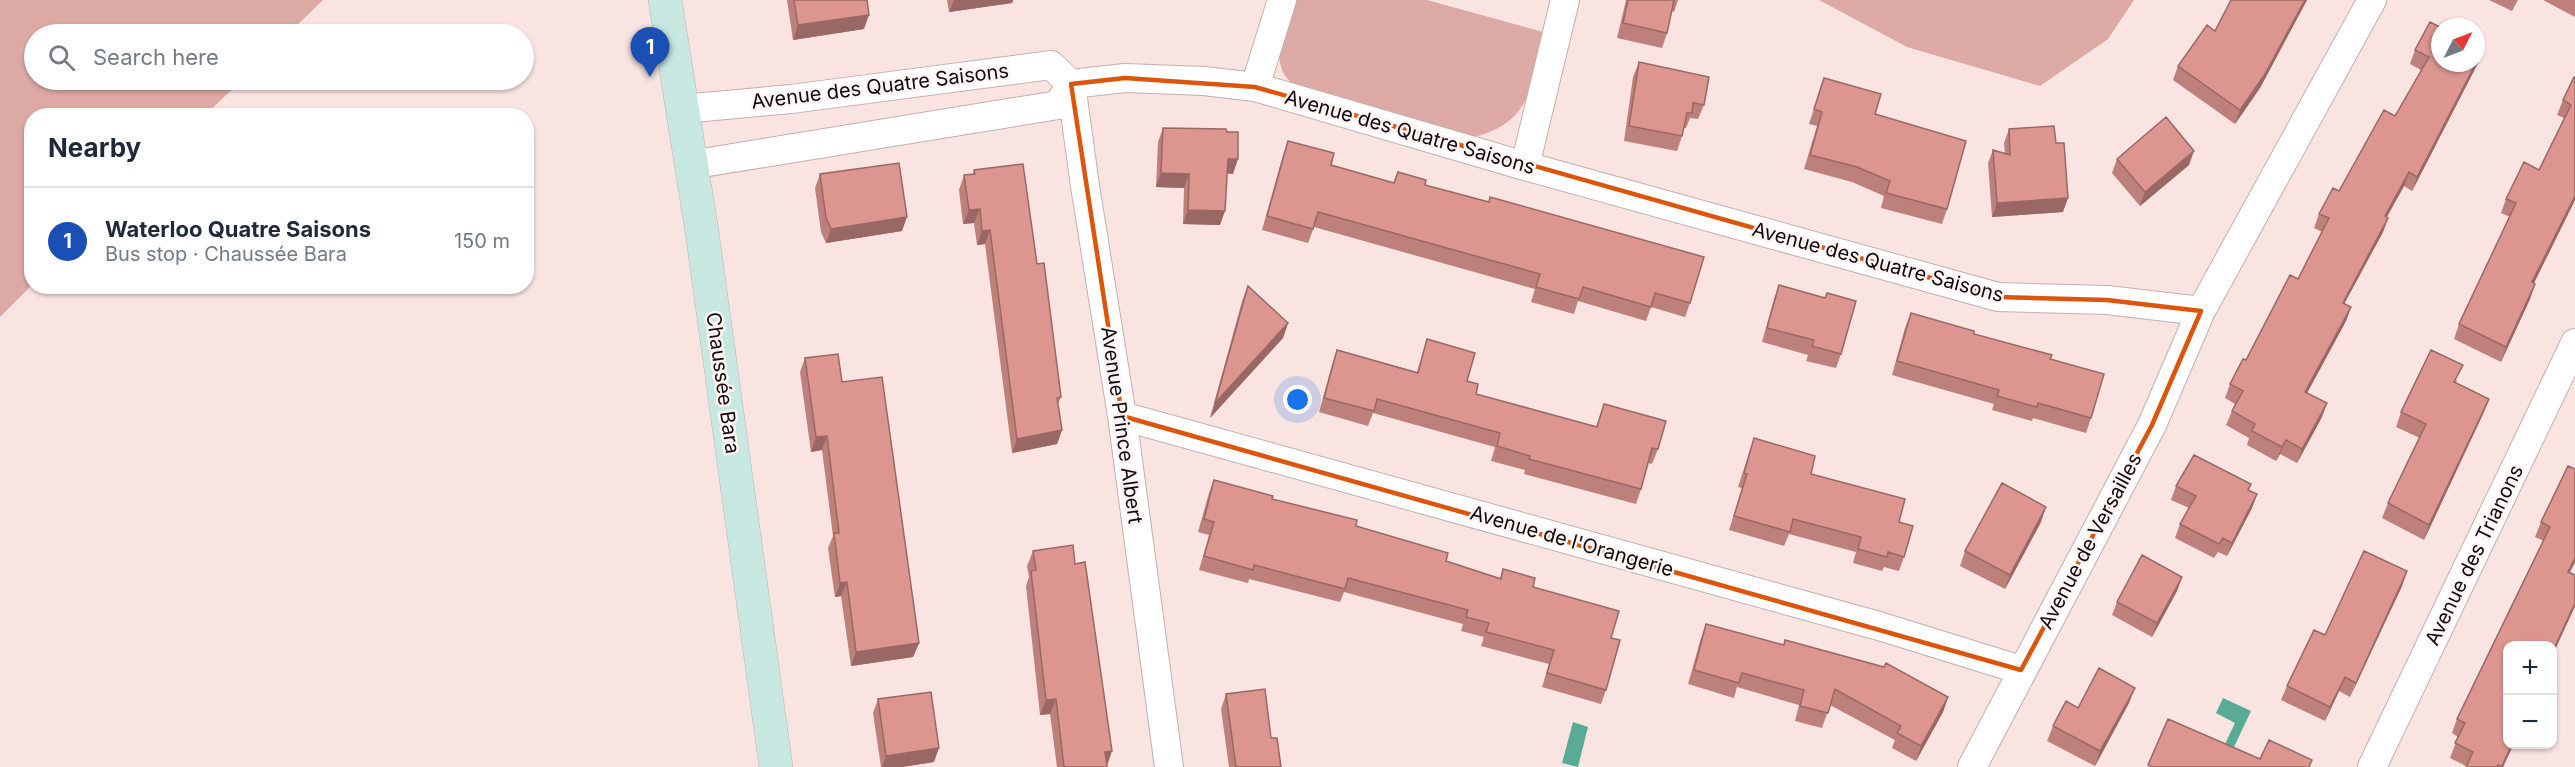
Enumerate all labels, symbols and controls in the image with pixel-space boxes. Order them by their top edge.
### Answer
north arrow [2431,18,2485,72]
search box [24,24,534,90]
pin: 1 [630,28,670,77]
icon: search [45,41,78,74]
text: Search here [93,44,219,70]
street label: Avenue des Quatre Saisons [750,58,1010,114]
street label: Avenue des Quatre Saisons [1282,85,1538,179]
text: Nearby [48,132,141,163]
text: Waterloo Quatre Saisons [105,216,371,242]
street label: Avenue des Quatre Saisons [1750,217,2006,307]
text: 1 [63,229,72,253]
text: 150 m [454,229,510,253]
text: Bus stop · Chaussée Bara [105,242,347,266]
street label: Chaussée Bara [701,311,745,455]
street label: Avenue Prince Albert [1096,325,1148,526]
your location [1283,385,1312,414]
street label: Avenue de Versailles [2033,449,2147,633]
street label: Avenue des Trianons [2420,461,2528,649]
street label: Avenue de l'Orangerie [1468,500,1676,582]
map controls [2503,641,2557,749]
button: + [2503,641,2557,695]
button: − [2503,695,2557,749]

